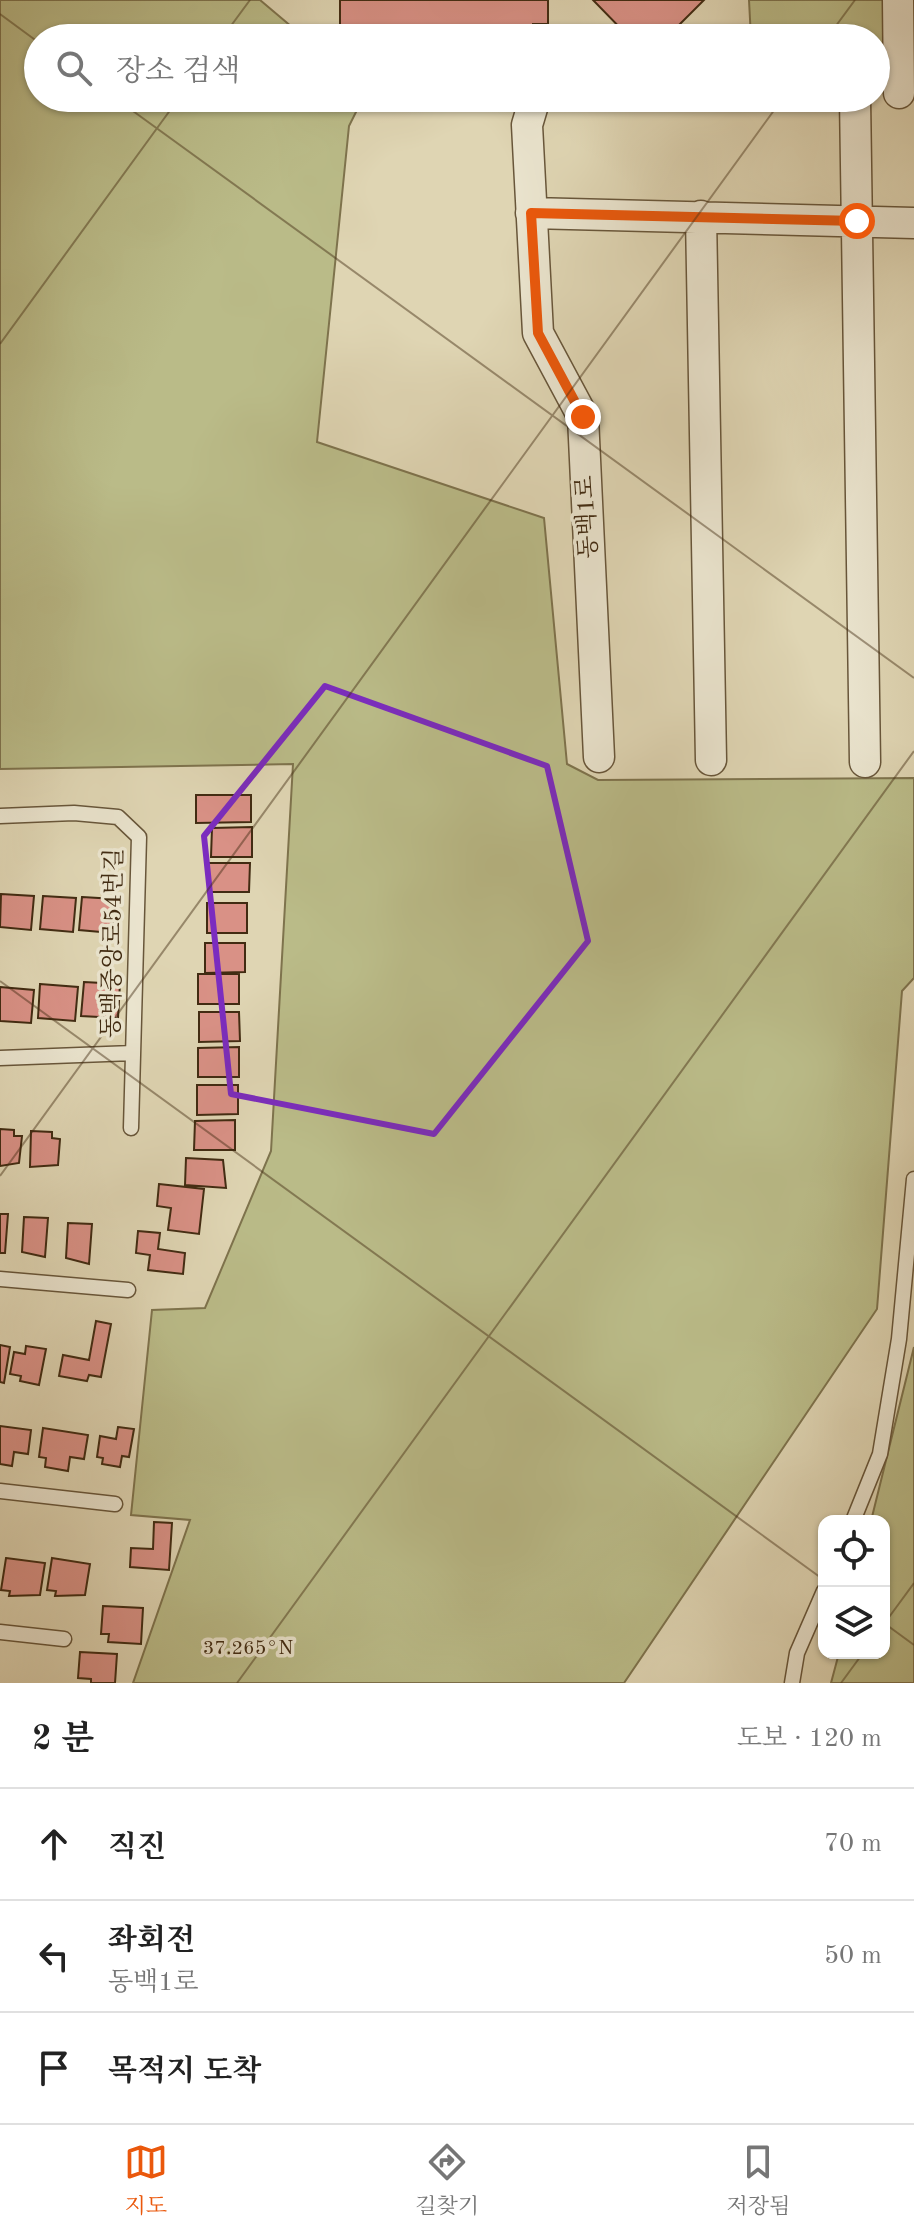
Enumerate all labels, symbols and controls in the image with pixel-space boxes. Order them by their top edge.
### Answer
search box [24,24,890,112]
icon: search [52,46,96,90]
text: 장소 검색 [116,57,240,87]
route start [839,203,875,239]
route end [565,399,601,435]
street label: 동백1로 [572,475,602,559]
street label: 동백중앙로54번길 [98,848,128,1038]
map controls [818,1515,890,1659]
button: locate [818,1515,890,1587]
button: layers [818,1587,890,1659]
text: 37.265°N [203,1639,293,1659]
text: 2 분 [32,1723,94,1757]
text: 도보 · 120 m [737,1726,882,1752]
icon: ahead [32,1822,76,1866]
text: 70 m [824,1831,882,1857]
text: 직진 [108,1833,166,1863]
text: 좌회전 [108,1926,195,1956]
icon: left [32,1934,76,1978]
text: 50 m [824,1943,882,1969]
text: 동백1로 [108,1970,198,1996]
icon: arrive [32,2046,76,2090]
text: 목적지 도착 [108,2057,261,2087]
tab: 지도 [124,2140,168,2221]
tab: 길찾기 [415,2140,479,2221]
tab: 저장됨 [726,2140,790,2221]

